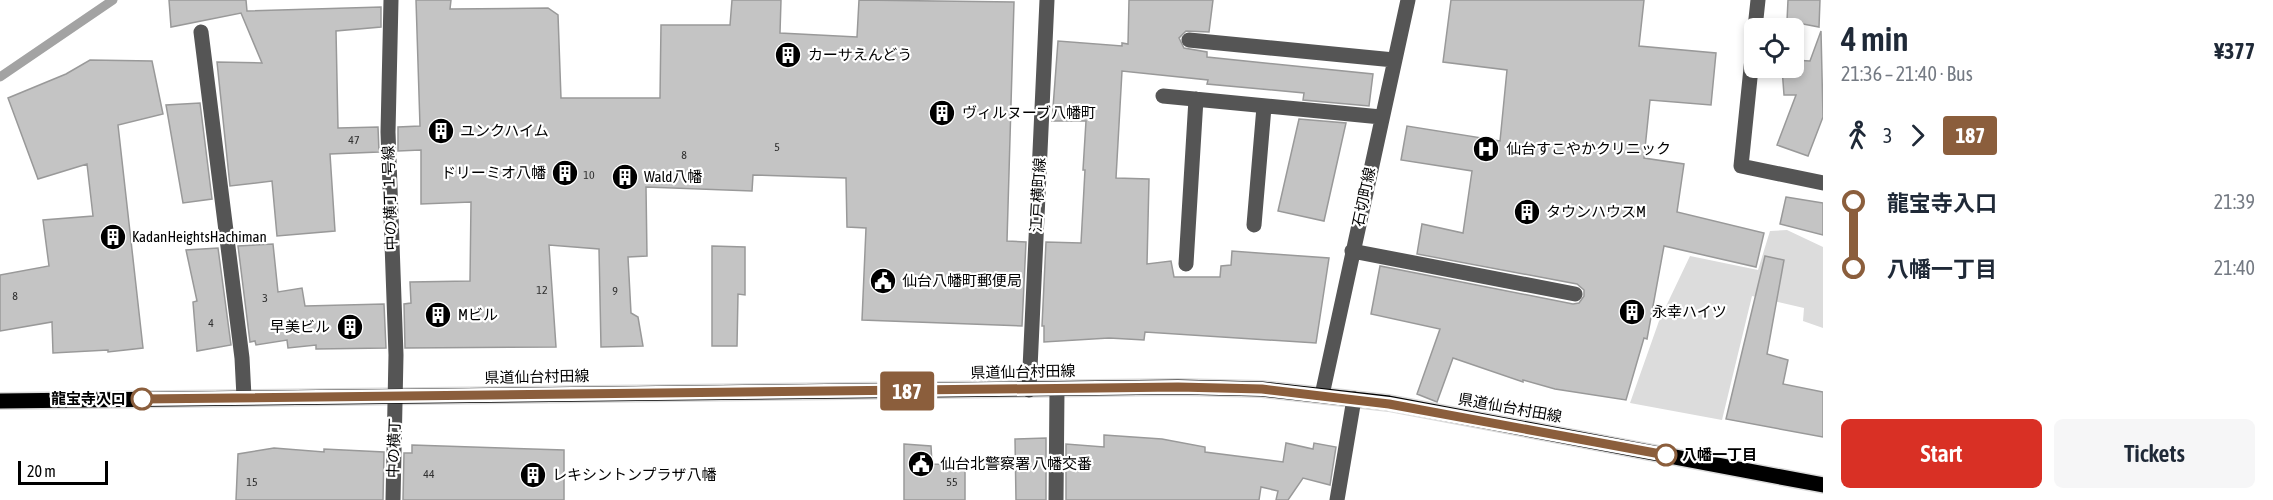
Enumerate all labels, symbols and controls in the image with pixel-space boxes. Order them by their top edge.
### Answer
map controls [1744,18,1804,78]
button: locate [1744,18,1804,78]
text: 4 min [1841,20,1908,58]
text: ¥377 [2214,38,2255,64]
building icon: カーサえんどう [773,40,803,70]
place label: カーサえんどう [808,46,912,63]
text: 21:36 – 21:40 · Bus [1841,62,1973,85]
building icon: ヴィルヌーブ八幡町 [927,98,957,128]
place label: ヴィルヌーブ八幡町 [962,104,1096,121]
building icon: ユンクハイム [426,116,456,146]
icon: walk [1841,119,1874,152]
icon: forward [1901,119,1934,152]
place label: ユンクハイム [460,122,549,139]
text: 187 [1955,123,1985,147]
text: 3 [1883,124,1892,147]
house number: 47 [348,133,360,147]
hospital icon: 仙台すこやかクリニック [1471,134,1501,164]
house number: 5 [774,140,780,154]
place label: 仙台すこやかクリニック [1506,140,1671,157]
street label: 中の横丁１号線 [379,145,400,251]
house number: 8 [681,148,687,162]
street label: 江戸横町線 [1027,157,1048,233]
building icon: ドリーミオ八幡 [550,158,580,188]
building icon: Wald八幡 [610,162,640,192]
place label: ドリーミオ八幡 [441,164,546,181]
street label: 石切町線 [1349,166,1378,228]
house number: 10 [583,168,595,182]
place label: Wald八幡 [644,168,702,185]
text: 龍宝寺入口 [1887,190,1997,216]
text: 21:39 [2214,190,2255,213]
building icon: タウンハウスM [1512,197,1542,227]
place label: タウンハウスM [1546,203,1646,220]
building icon: KadanHeightsHachiman [98,222,128,252]
place label: KadanHeightsHachiman [132,228,267,245]
text: 八幡一丁目 [1887,256,1997,282]
text: 21:40 [2214,256,2255,279]
public building icon: 仙台八幡町郵便局 [868,266,898,296]
place label: 仙台八幡町郵便局 [902,272,1022,289]
house number: 12 [536,283,548,297]
house number: 9 [612,284,618,298]
house number: 8 [12,289,18,303]
house number: 3 [262,291,268,305]
building icon: 永幸ハイツ [1617,297,1647,327]
building icon: Mビル [423,300,453,330]
place label: 永幸ハイツ [1652,303,1727,320]
place label: Mビル [458,306,498,323]
building icon: 早美ビル [335,312,365,342]
house number: 4 [208,316,214,330]
place label: 早美ビル [270,318,330,335]
street label: 県道仙台村田線 [970,362,1076,381]
street label: 県道仙台村田線 [484,367,590,386]
line badge: 187 [872,372,942,410]
text: 187 [892,379,922,403]
marker: 龍宝寺入口 [131,388,153,410]
place label: 龍宝寺入口 [51,390,126,407]
street label: 県道仙台村田線 [1457,390,1563,425]
street label: 中の横丁 [384,418,403,478]
button: Start [1841,419,2042,488]
button: Tickets [2054,419,2255,488]
marker: 八幡一丁目 [1655,444,1677,466]
place label: 八幡一丁目 [1682,446,1757,463]
public building icon: 仙台北警察署 八幡交番 [906,449,936,479]
place label: 仙台北警察署 八幡交番 [940,455,1092,472]
scale bar [18,458,108,486]
building icon: レキシントンプラザ八幡 [518,460,548,490]
text: 20 m [27,462,56,480]
place label: レキシントンプラザ八幡 [552,466,717,483]
house number: 44 [423,467,435,481]
house number: 15 [246,475,258,489]
house number: 55 [946,475,958,489]

